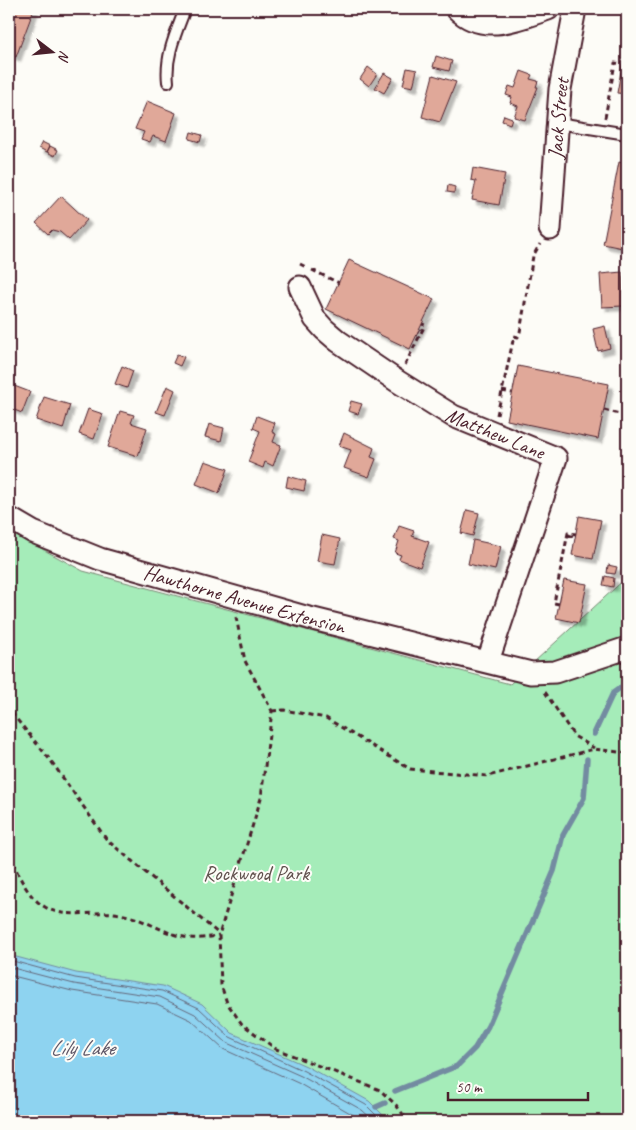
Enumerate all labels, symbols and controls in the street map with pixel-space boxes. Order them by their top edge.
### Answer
north arrow [28,28,78,78]
text: N [54,49,73,64]
street label: Jack Street [542,74,575,161]
street label: Matthew Lane [442,401,550,466]
street label: Hawthorne Avenue Extension [141,559,349,640]
park label: Rockwood Park [203,860,310,886]
water label: Lily Lake [50,1034,117,1062]
scale bar [448,1070,588,1102]
text: 50 m [456,1078,483,1097]

